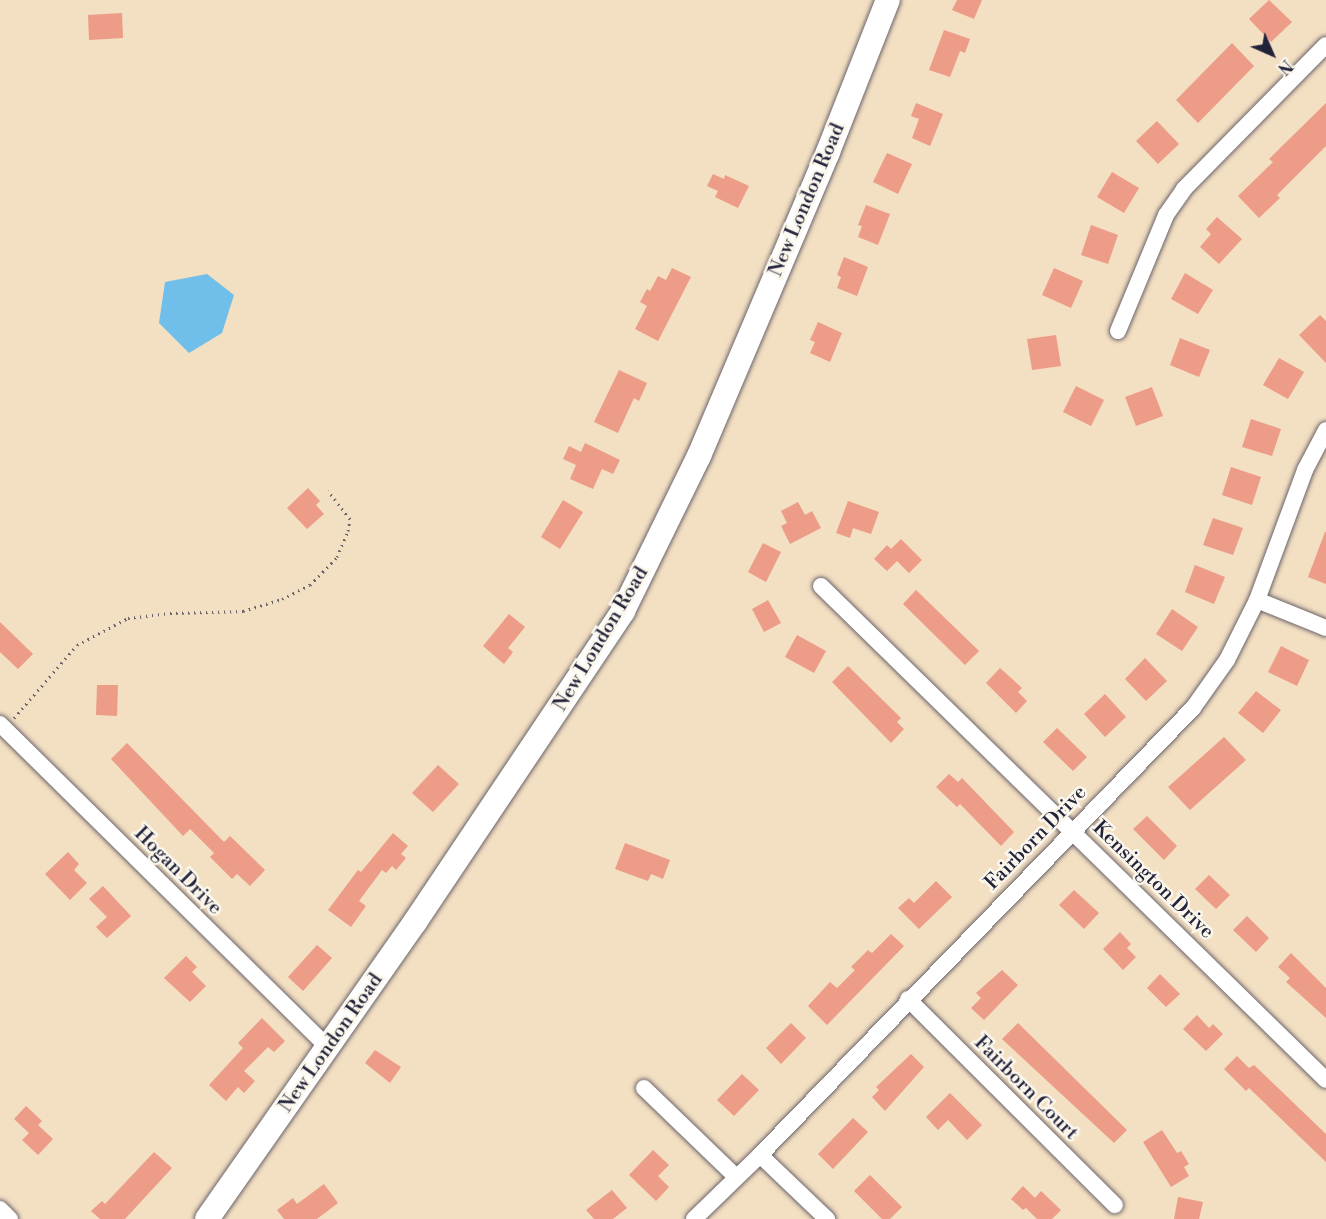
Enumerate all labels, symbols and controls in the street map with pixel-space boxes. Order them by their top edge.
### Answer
north arrow [1242,24,1302,84]
text: N [1273,55,1296,78]
street label: New London Road [764,120,850,280]
street label: New London Road [548,563,654,715]
street label: Fairborn Drive [980,781,1092,895]
street label: Kensington Drive [1087,816,1219,944]
street label: Hogan Drive [129,822,227,920]
street label: New London Road [274,969,388,1117]
street label: Fairborn Court [969,1031,1083,1145]

